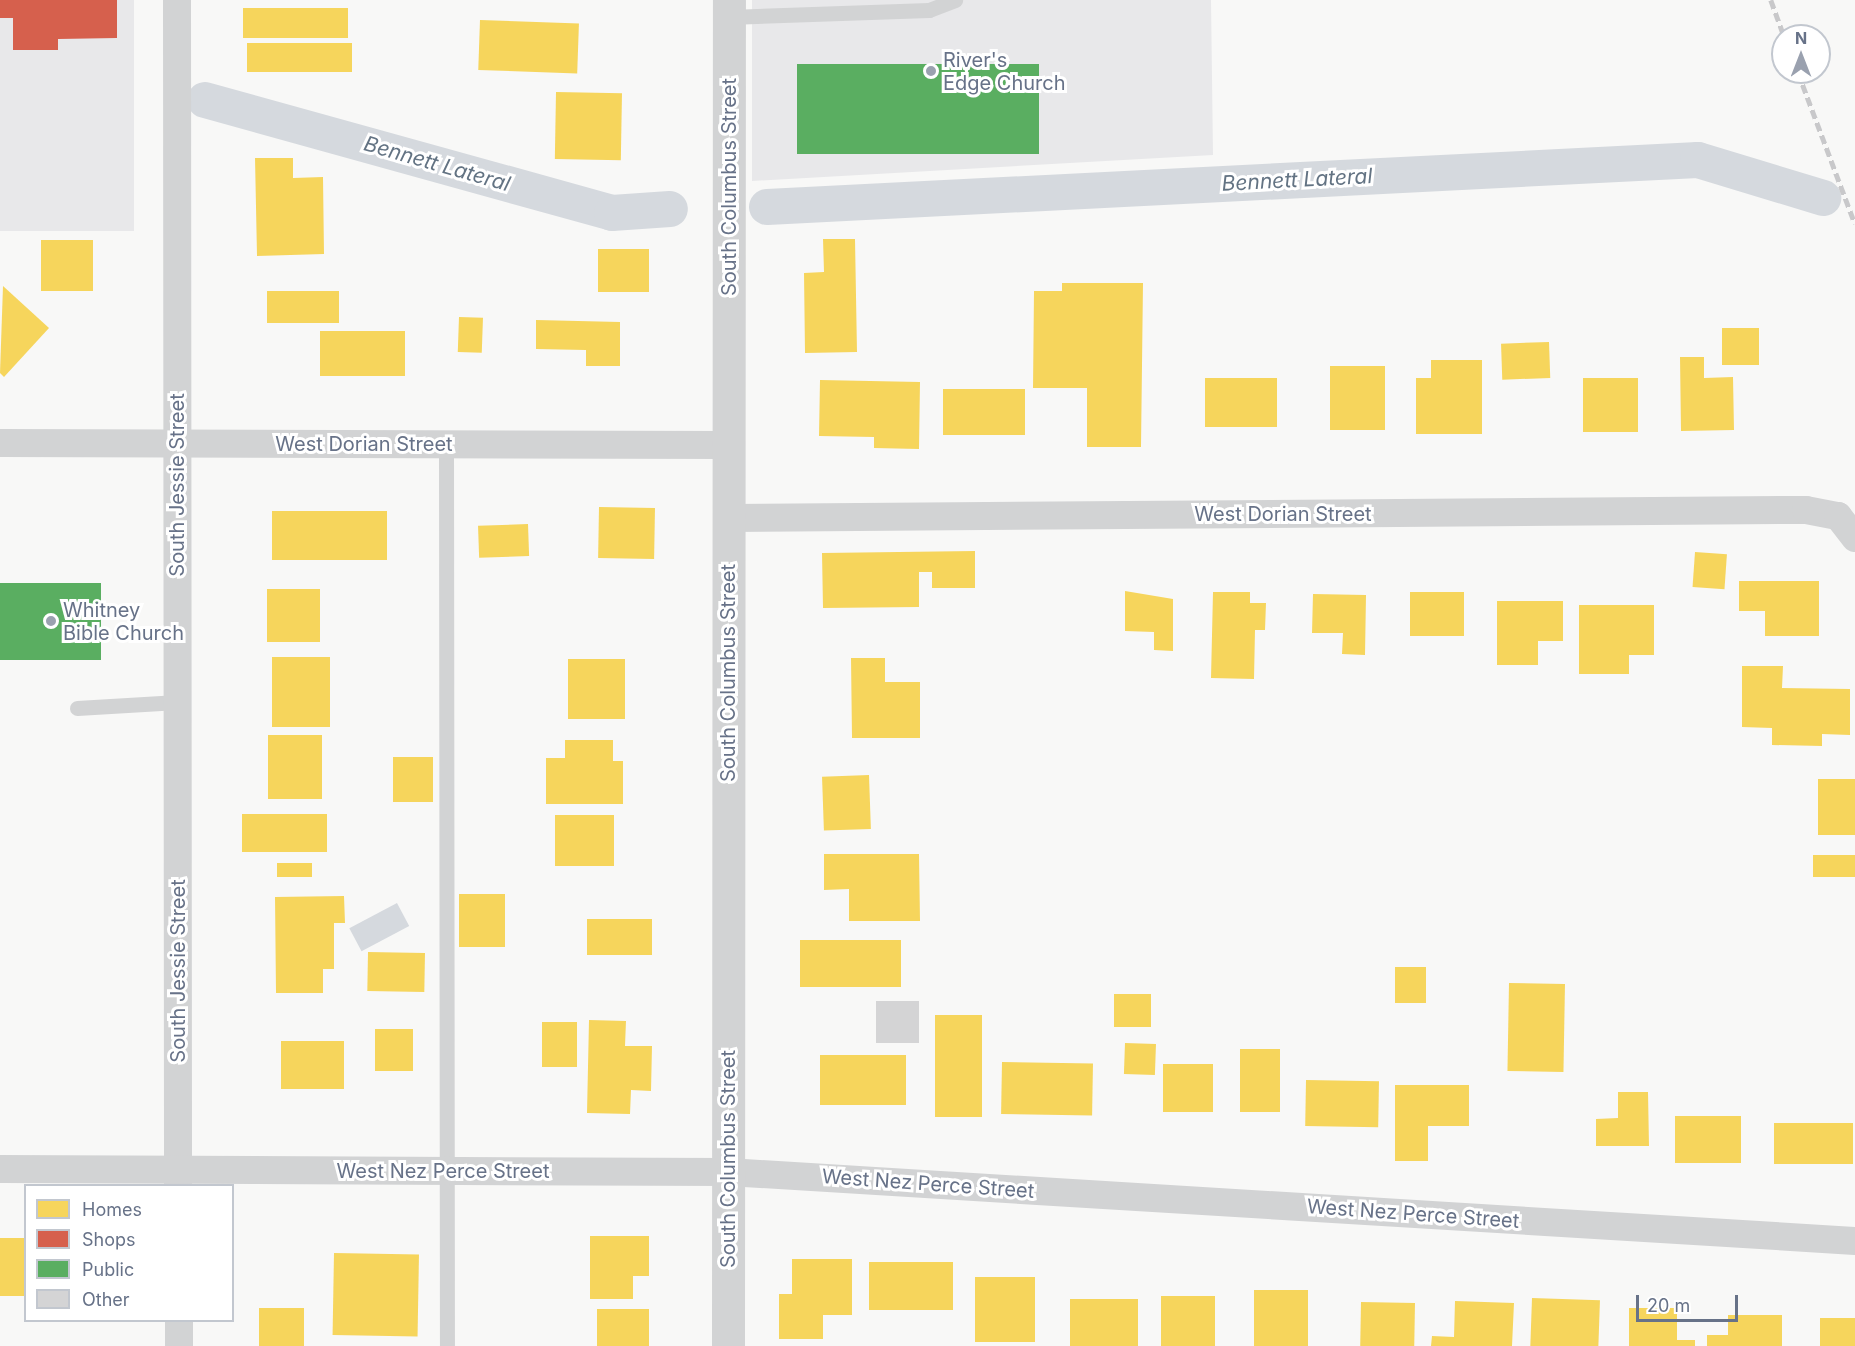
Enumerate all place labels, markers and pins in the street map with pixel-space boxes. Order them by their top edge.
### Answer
place label: River's Edge Church [943,48,1066,95]
marker: River's Edge Church [924,64,938,78]
place label: Whitney Bible Church [63,598,184,645]
marker: Whitney Bible Church [44,614,58,628]

